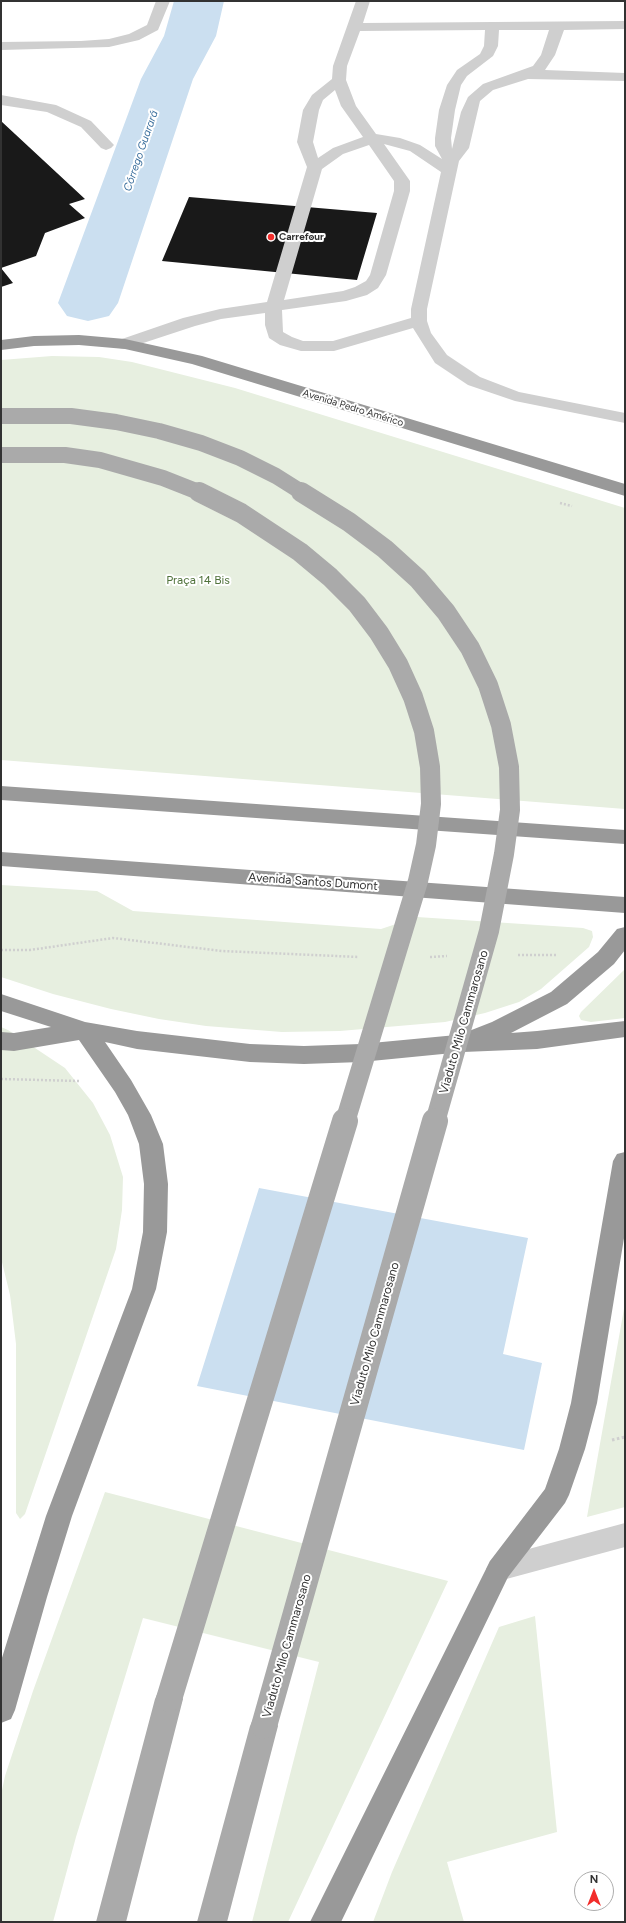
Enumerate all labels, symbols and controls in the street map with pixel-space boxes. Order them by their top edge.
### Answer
water label: Córrego Guarará [121,109,161,193]
place label: Carrefour [279,231,324,243]
marker: Carrefour [266,232,276,242]
street label: Avenida Pedro Américo [301,387,405,429]
park label: Praça 14 Bis [166,573,230,587]
street label: Avenida Santos Dumont [248,870,378,894]
street label: Viaduto Milo Cammarosano [437,949,491,1095]
street label: Viaduto Milo Cammarosano [348,1261,402,1407]
street label: Viaduto Milo Cammarosano [260,1573,314,1719]
north arrow [574,1871,614,1911]
text: N [590,1873,598,1886]

